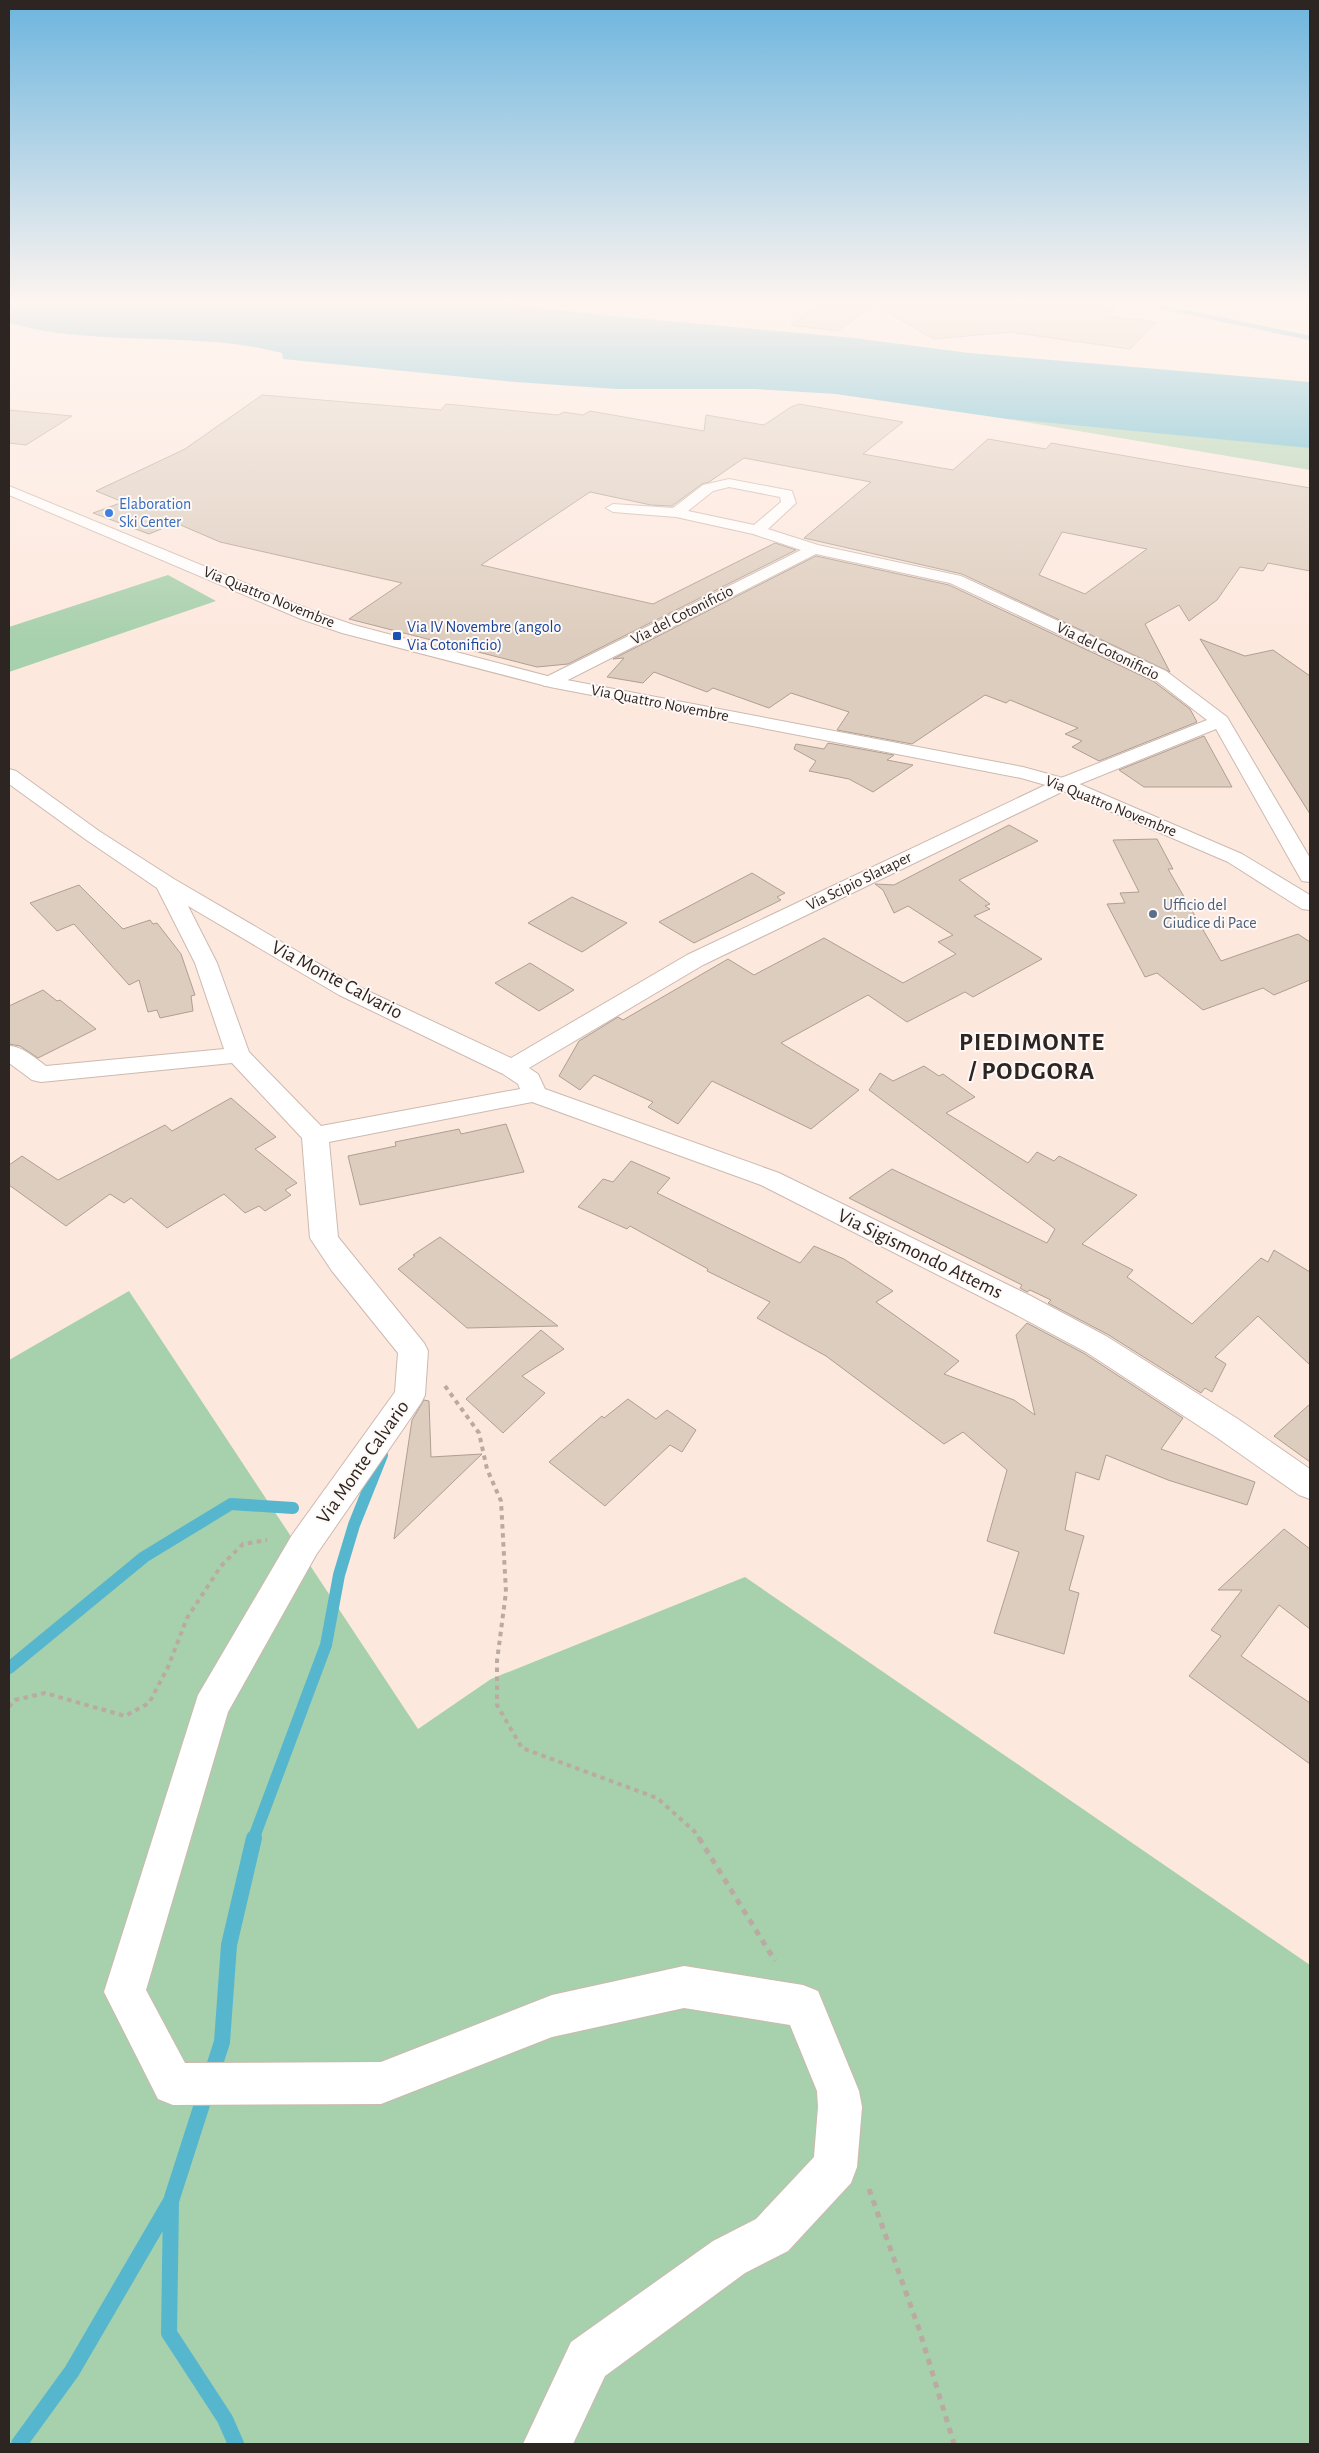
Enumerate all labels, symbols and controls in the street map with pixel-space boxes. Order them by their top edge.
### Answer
place label: Elaboration Ski Center [119,496,191,530]
marker: Elaboration Ski Center [103,507,115,519]
street label: Via Quattro Novembre [201,563,337,632]
street label: Via del Cotonificio [628,582,736,648]
place label: Via IV Novembre (angolo Via Cotonificio) [407,619,561,653]
street label: Via del Cotonificio [1054,619,1162,683]
marker: Via IV Novembre (angolo Via Cotonificio) [391,630,403,642]
street label: Via Quattro Novembre [590,682,730,725]
street label: Via Quattro Novembre [1043,772,1179,841]
street label: Via Scipio Slataper [804,848,915,913]
place label: Ufficio del Giudice di Pace [1163,897,1257,931]
marker: Ufficio del Giudice di Pace [1147,908,1159,920]
street label: Via Monte Calvario [268,937,406,1023]
district label: PIEDIMONTE / PODGORA [959,1030,1105,1084]
street label: Via Sigismondo Attems [834,1205,1006,1303]
street label: Via Monte Calvario [313,1397,413,1527]

